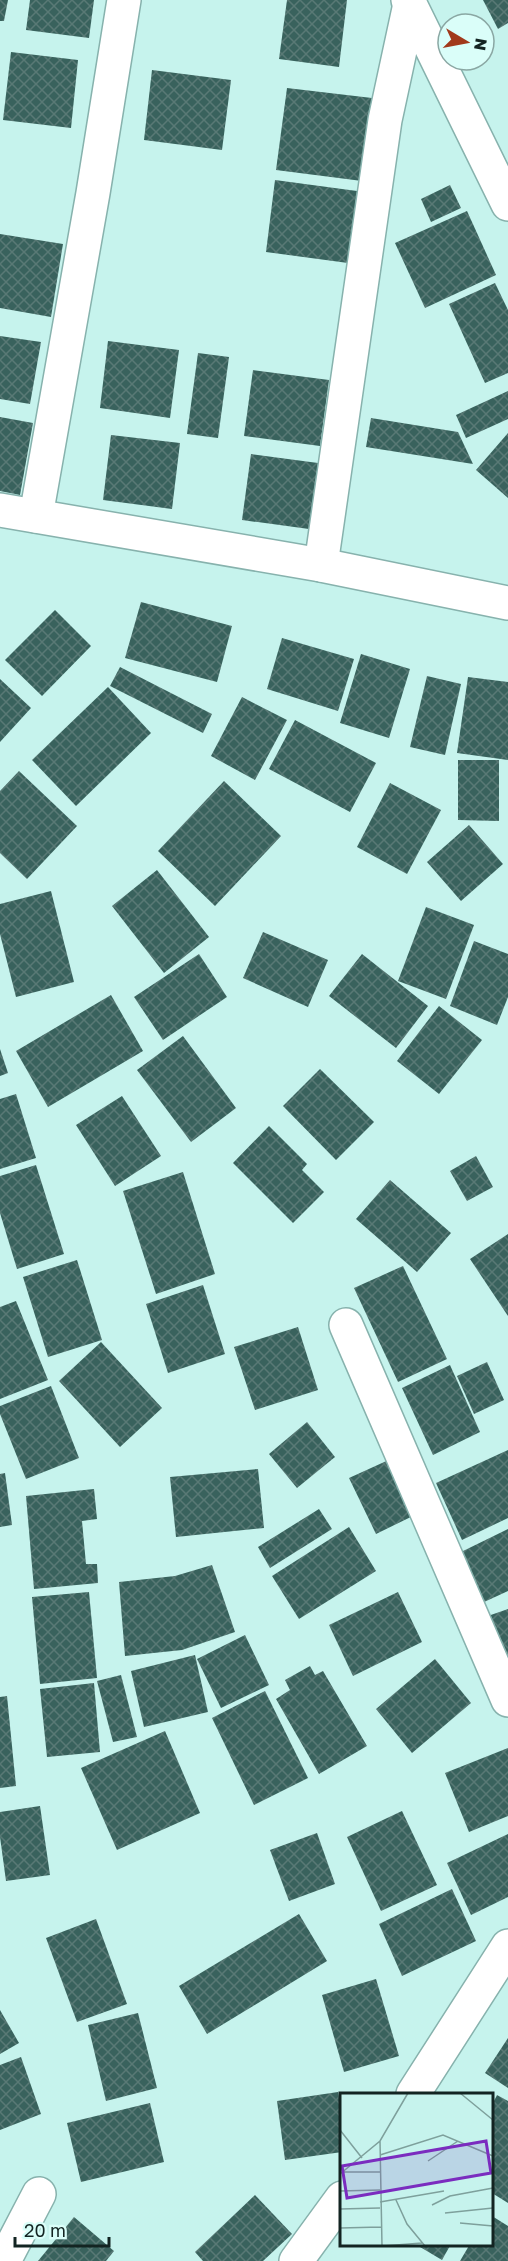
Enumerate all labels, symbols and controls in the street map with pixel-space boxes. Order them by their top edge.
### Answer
north arrow [436,12,496,72]
text: N [470,37,492,52]
inset map [340,2093,493,2246]
scale bar [15,2210,110,2248]
text: 20 m [24,2219,66,2241]

